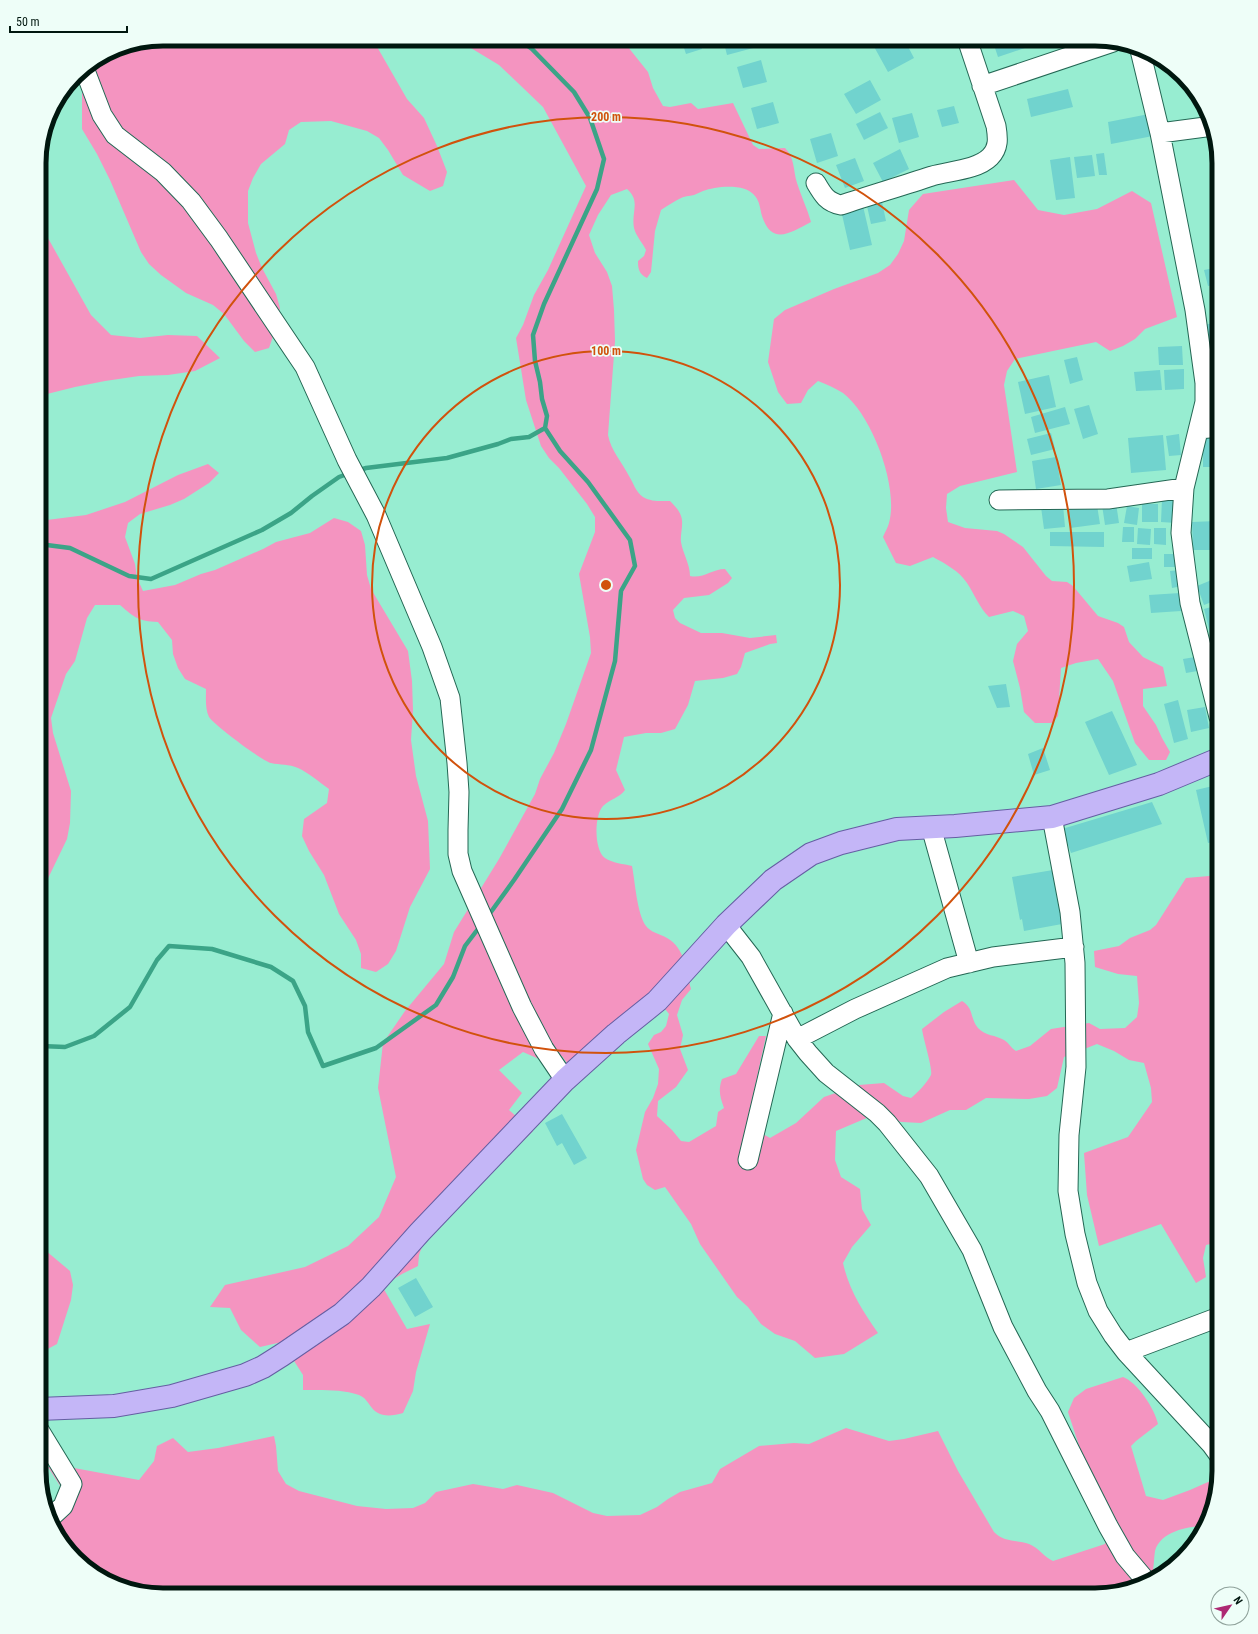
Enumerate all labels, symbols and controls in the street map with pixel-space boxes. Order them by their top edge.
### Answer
scale bar [10,8,127,34]
text: 50 m [16,15,40,29]
text: 200 m [591,110,621,124]
text: 100 m [591,344,621,358]
centre of rings [599,578,613,592]
north arrow [1210,1586,1250,1626]
text: N [1231,1594,1245,1607]

